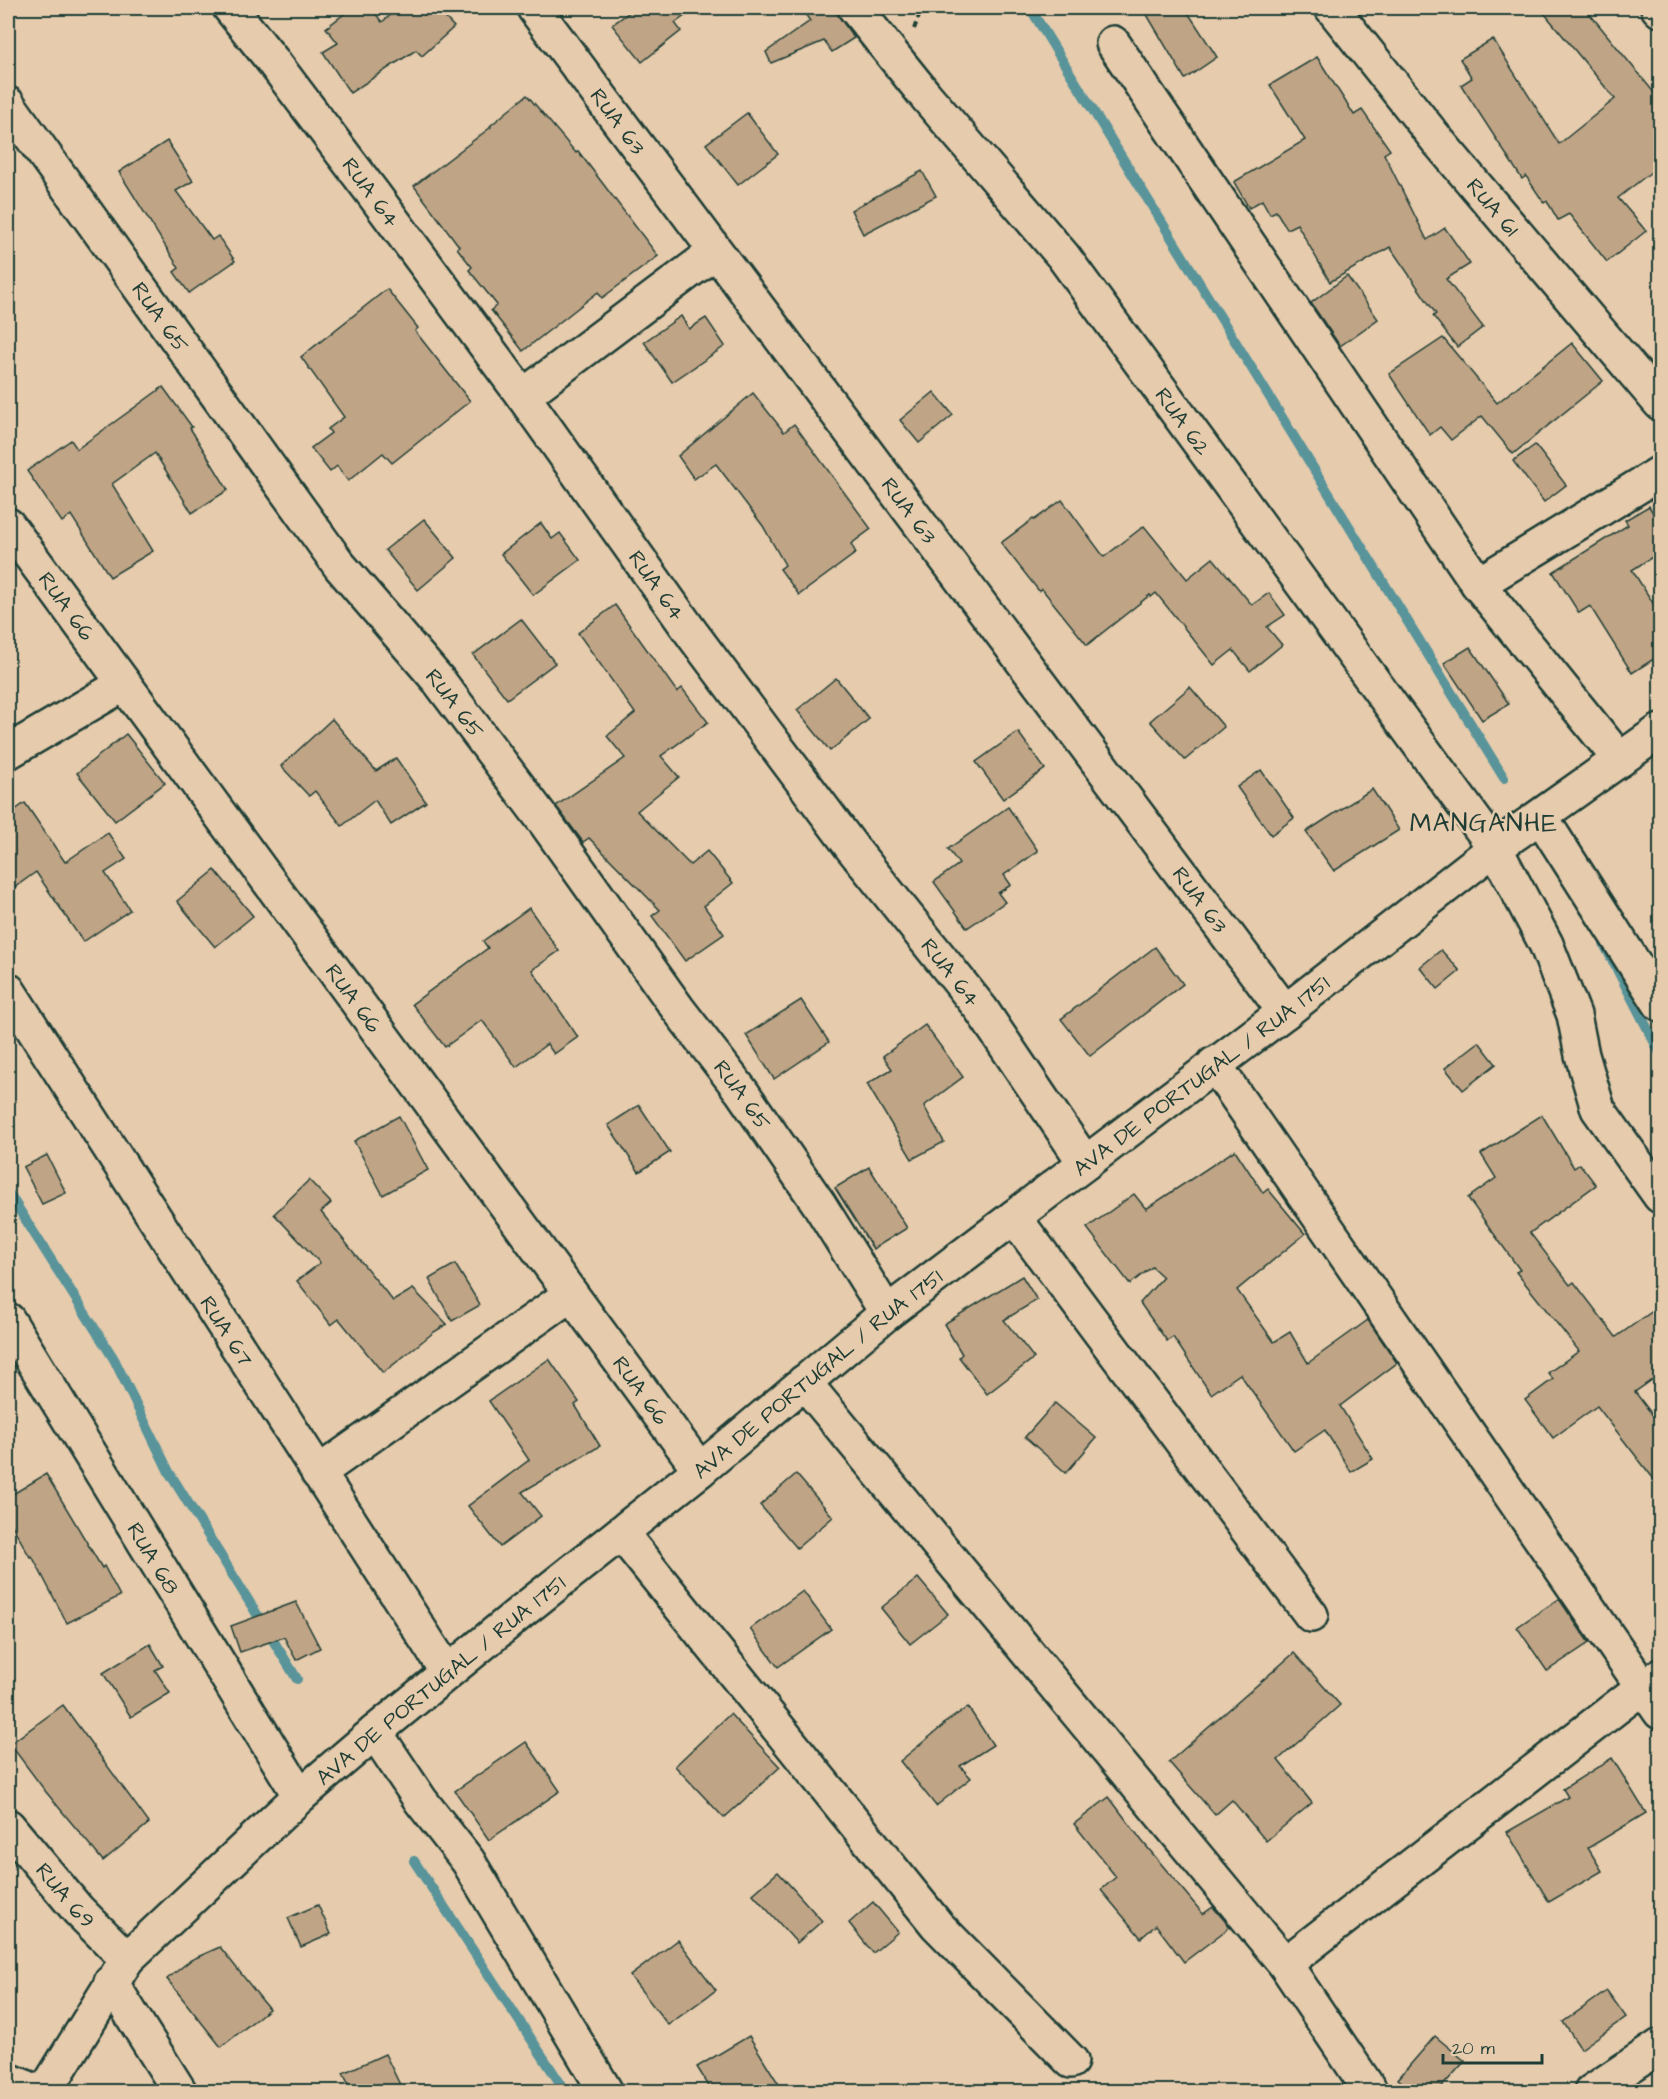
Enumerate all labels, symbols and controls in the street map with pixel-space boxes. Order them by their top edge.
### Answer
street label: RUA 63 [582,82,652,162]
street label: RUA 64 [334,152,407,234]
street label: RUA 61 [1459,172,1526,244]
street label: RUA 65 [124,276,196,360]
street label: RUA 62 [1147,382,1218,463]
street label: RUA 63 [873,471,944,551]
street label: RUA 64 [620,544,692,627]
street label: RUA 66 [30,566,102,648]
street label: RUA 65 [418,662,491,746]
district label: MANGANHE [1410,805,1558,841]
street label: RUA 63 [1164,860,1235,940]
street label: RUA 64 [913,932,987,1014]
street label: RUA 66 [317,958,389,1040]
street label: AVA DE PORTUGAL / RUA 1751 [1067,969,1337,1184]
street label: RUA 65 [706,1054,778,1137]
street label: AVA DE PORTUGAL / RUA 1751 [687,1262,950,1487]
street label: RUA 67 [192,1290,260,1373]
street label: RUA 66 [604,1350,676,1432]
street label: RUA 68 [119,1517,186,1600]
street label: AVA DE PORTUGAL / RUA 1751 [309,1568,573,1793]
street label: RUA 69 [28,1856,102,1936]
scale bar [1443,2027,1542,2065]
text: 20 m [1452,2036,1495,2061]

